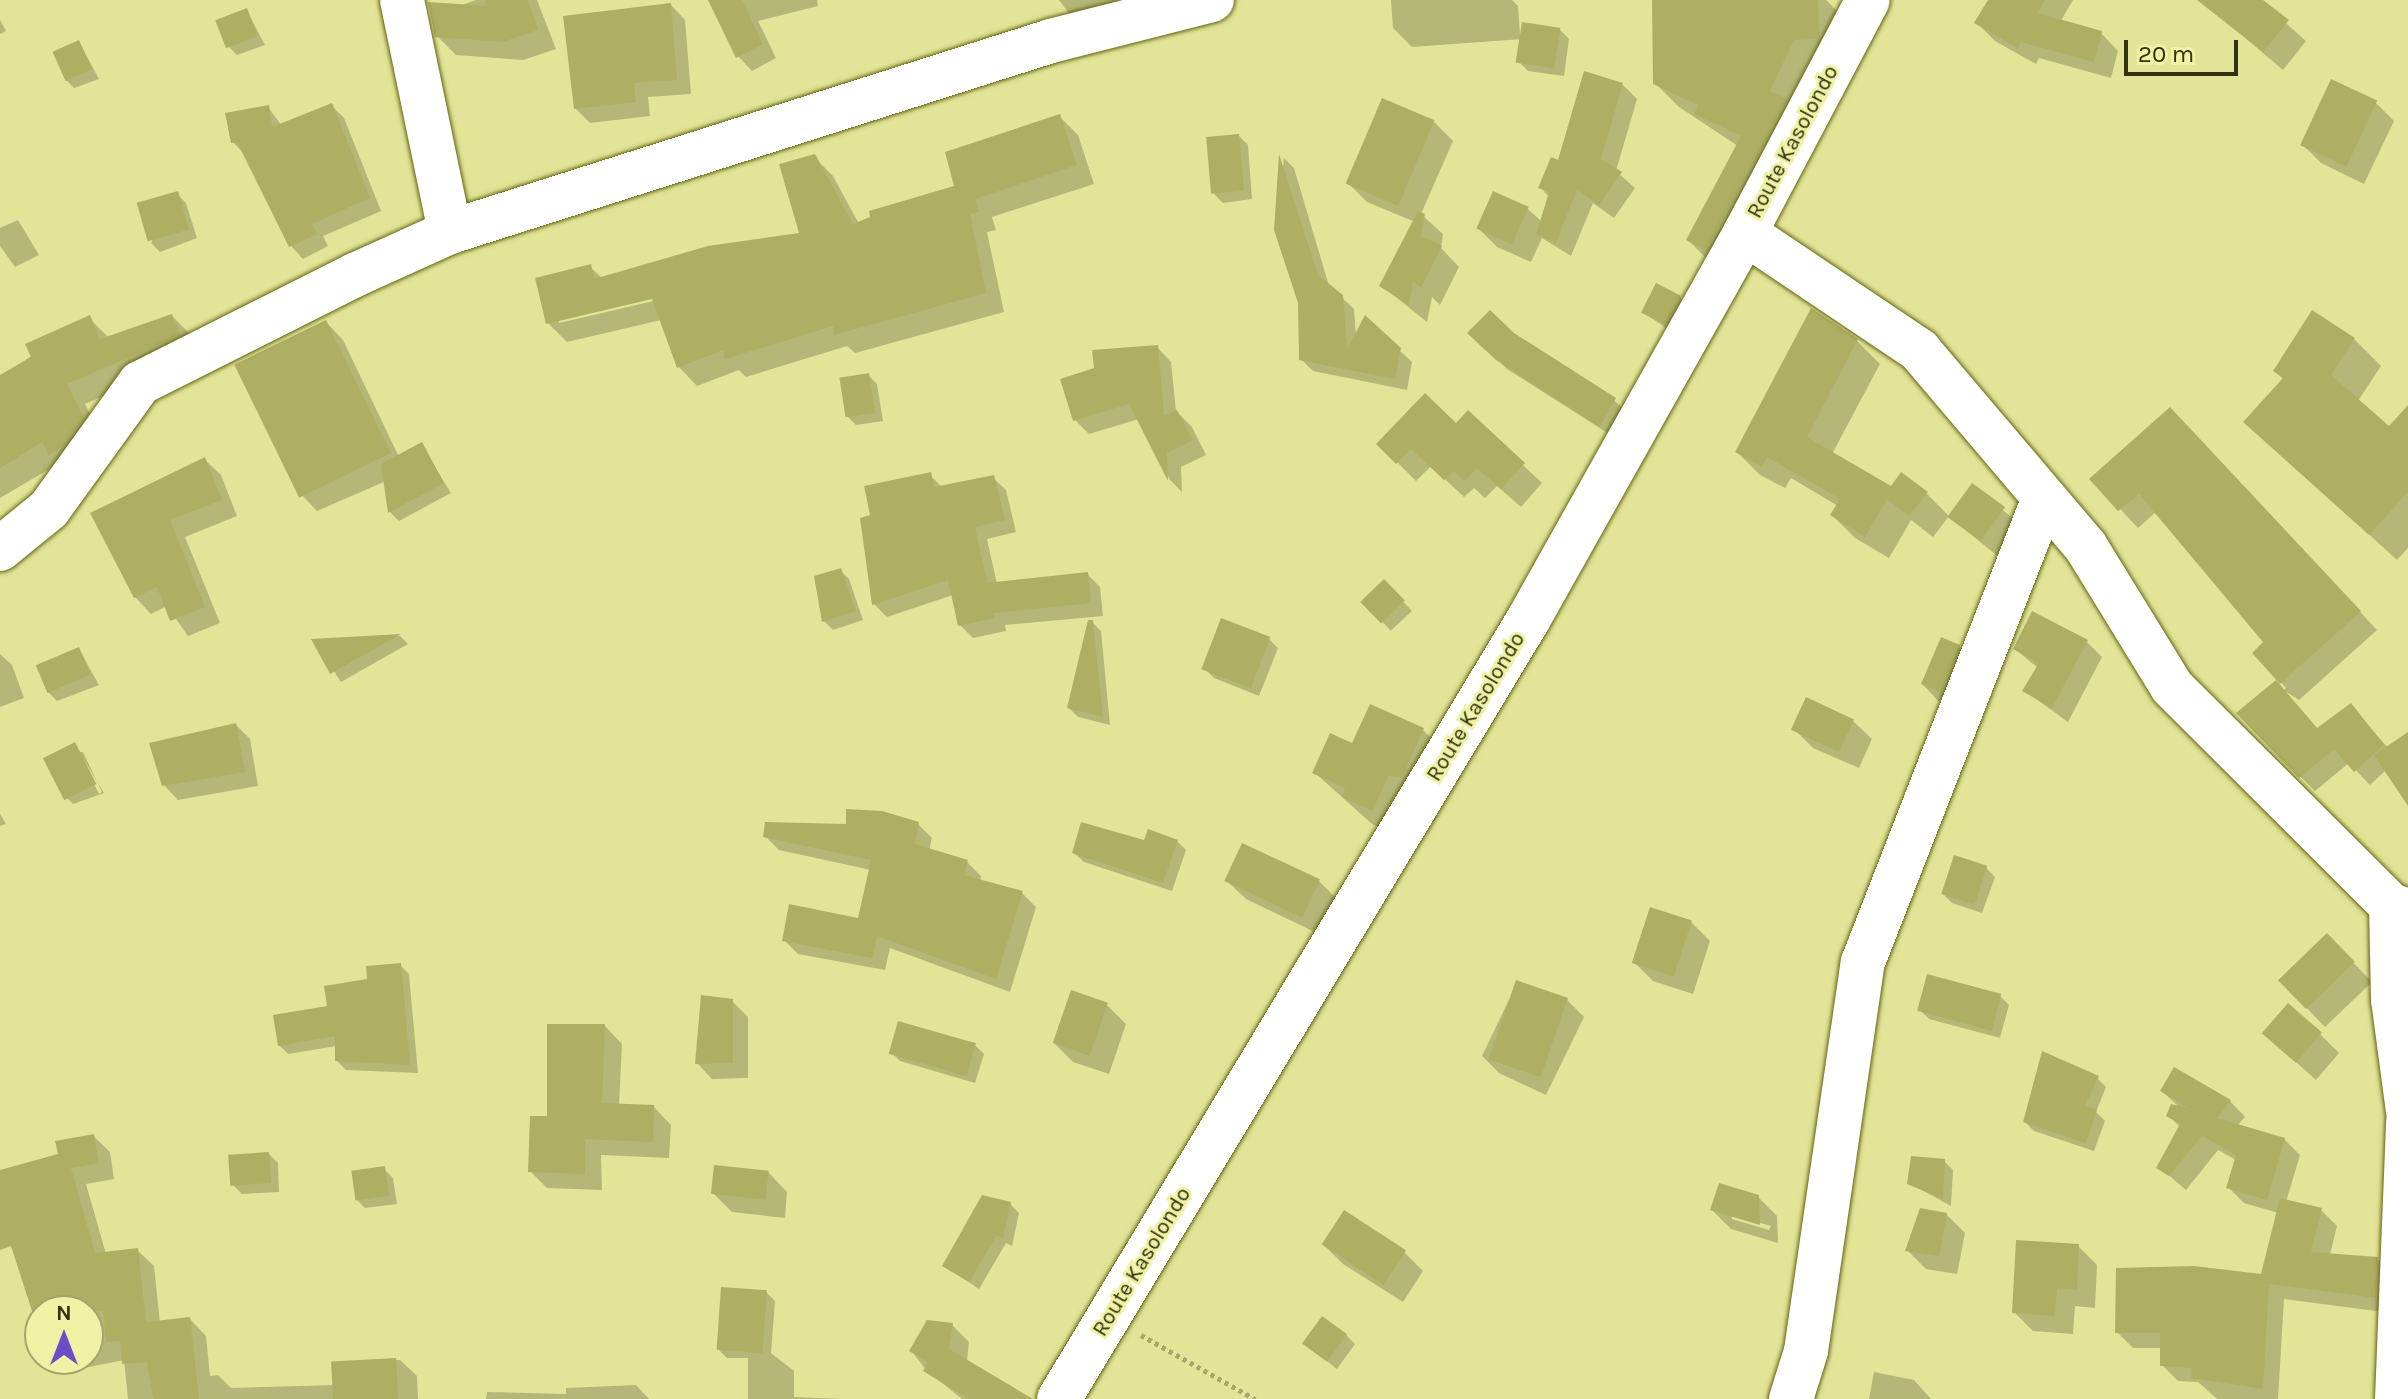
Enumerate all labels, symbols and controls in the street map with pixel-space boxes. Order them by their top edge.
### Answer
scale bar [2128,24,2242,74]
text: 20 m [2138,40,2194,68]
street label: Route Kasolondo [1742,61,1844,223]
street label: Route Kasolondo [1421,628,1531,786]
street label: Route Kasolondo [1087,1183,1197,1341]
north arrow [24,1295,104,1375]
text: N [56,1300,72,1326]

